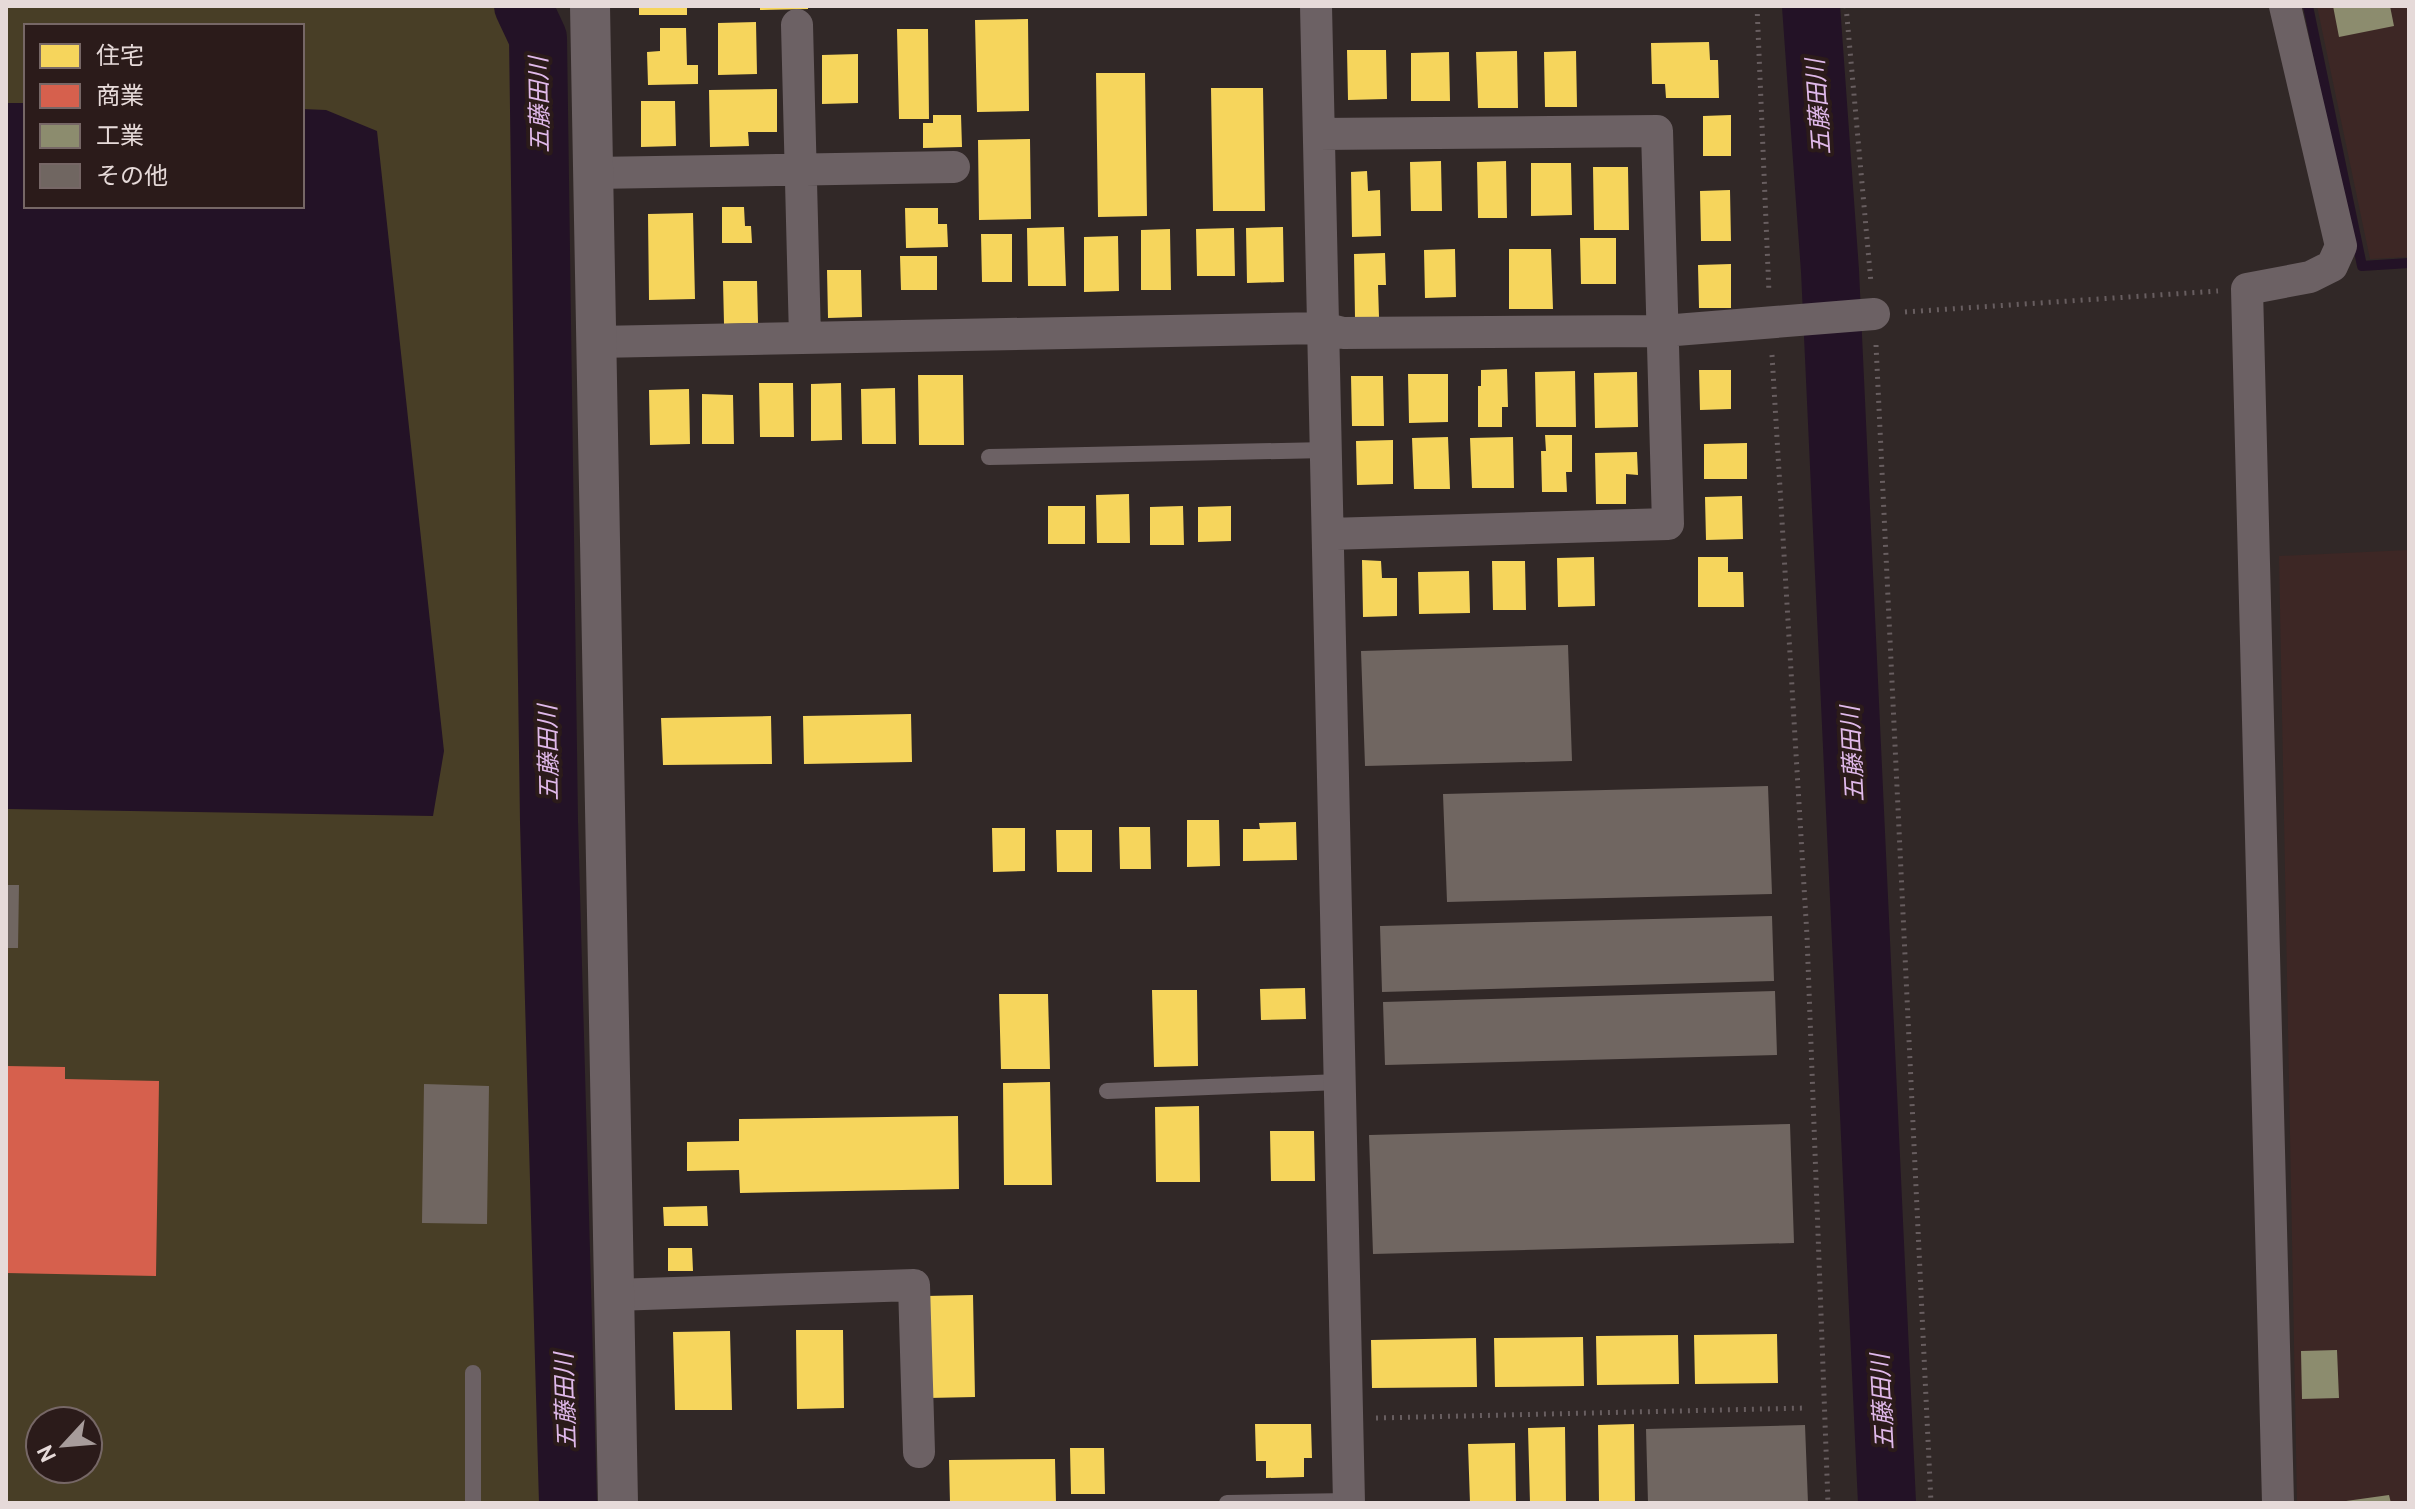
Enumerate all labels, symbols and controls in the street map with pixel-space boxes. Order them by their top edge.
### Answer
legend [24,24,304,208]
text: 住宅 [96,41,144,70]
water label: 五藤田川 [524,54,554,153]
water label: 五藤田川 [1800,55,1836,156]
text: 商業 [96,81,144,110]
text: 工業 [96,121,144,150]
text: その他 [96,161,168,190]
water label: 五藤田川 [533,702,563,801]
water label: 五藤田川 [1835,702,1869,803]
water label: 五藤田川 [549,1350,581,1449]
water label: 五藤田川 [1865,1350,1899,1451]
north arrow [24,1405,104,1485]
text: N [31,1441,62,1466]

